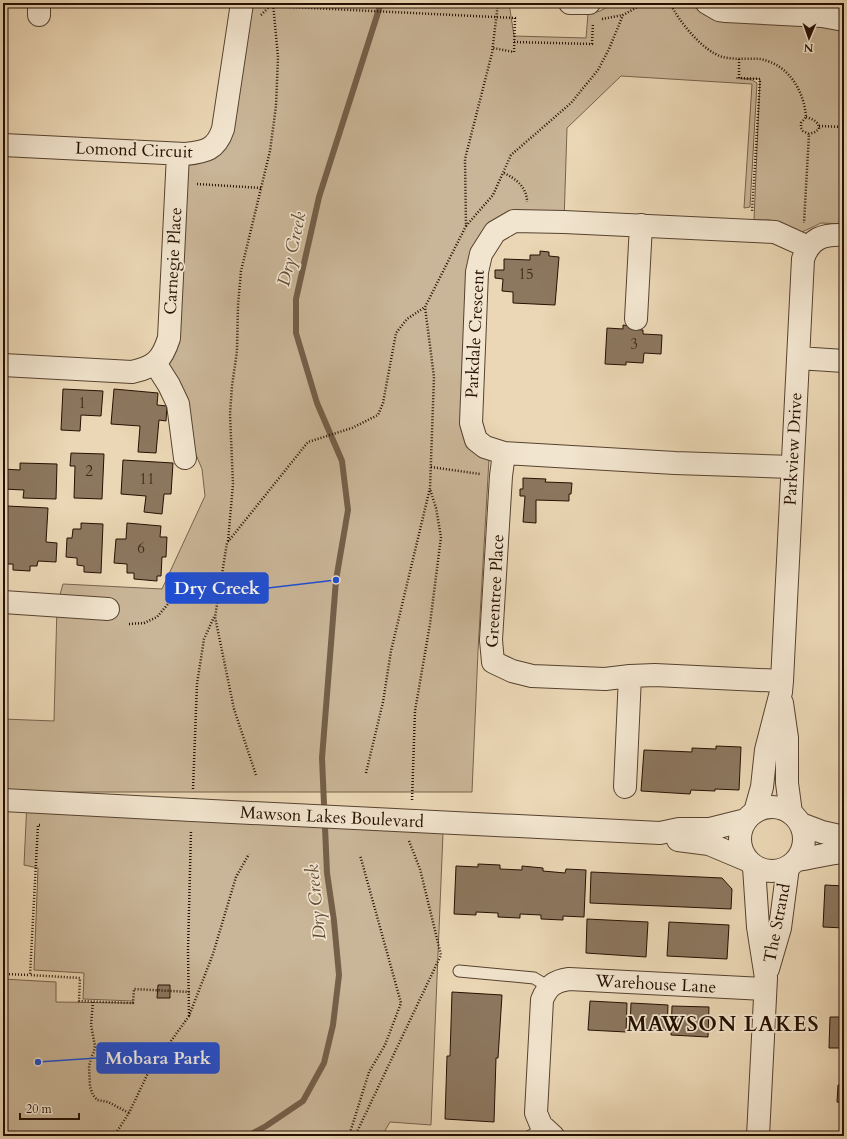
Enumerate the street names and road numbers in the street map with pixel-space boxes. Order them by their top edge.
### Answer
street label: Lomond Circuit [75,136,194,164]
street label: Carnegie Place [159,207,187,315]
street label: Parkdale Crescent [460,268,490,399]
street label: Parkview Drive [779,392,807,506]
street label: Greentree Place [481,534,509,648]
street label: Mawson Lakes Boulevard [239,801,425,833]
street label: The Strand [758,881,796,965]
street label: Warehouse Lane [594,969,717,999]

